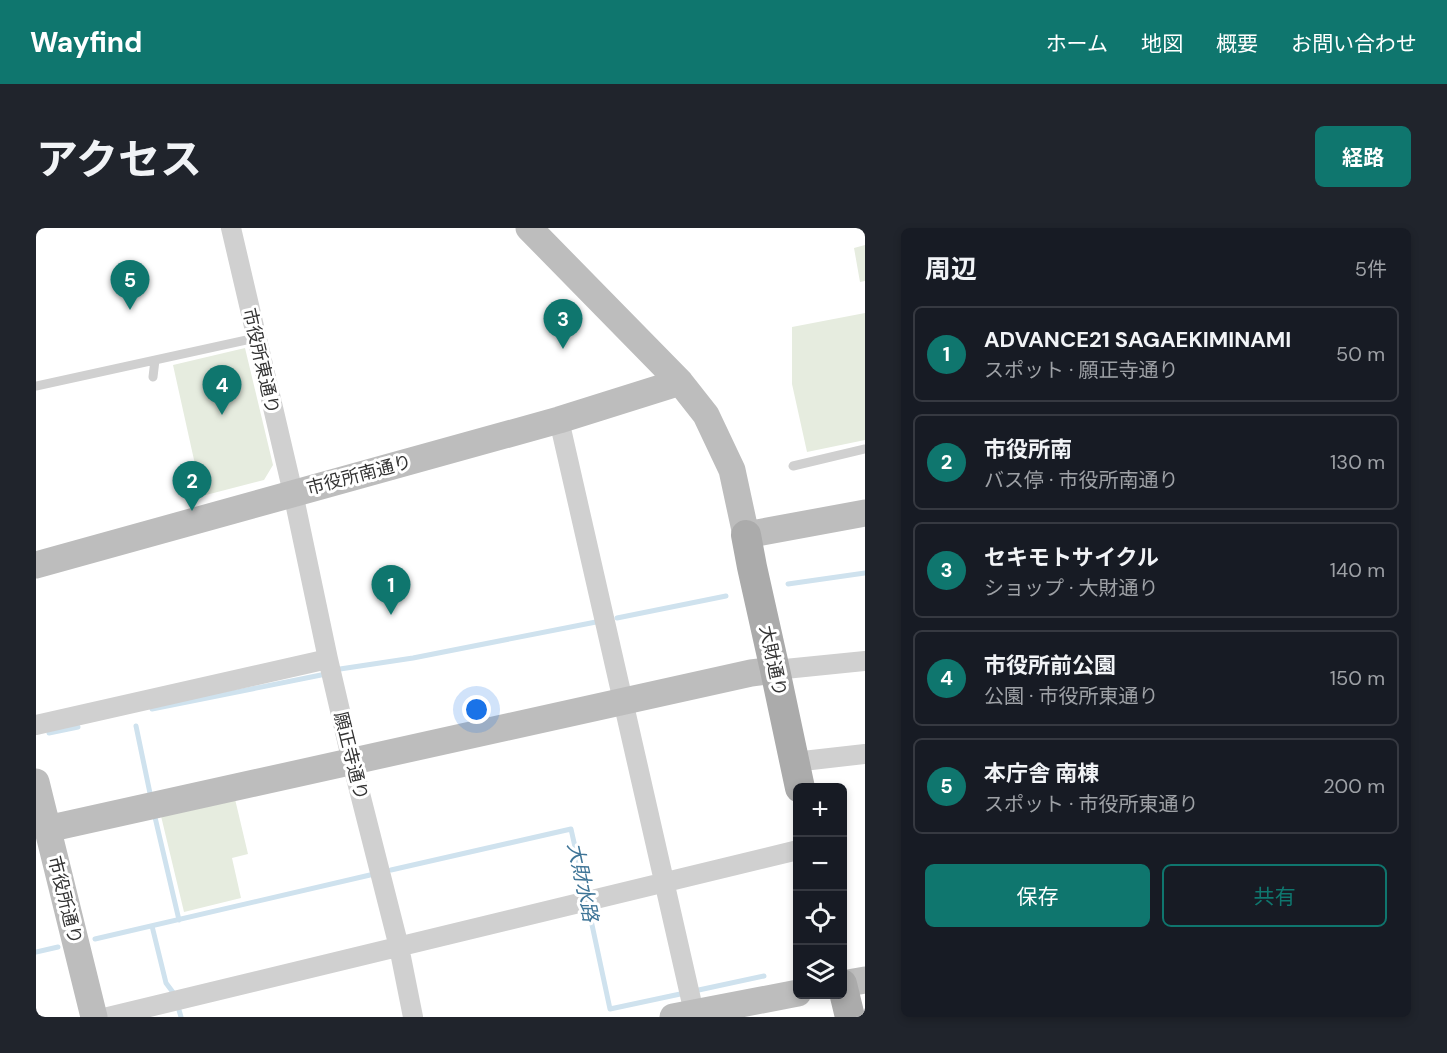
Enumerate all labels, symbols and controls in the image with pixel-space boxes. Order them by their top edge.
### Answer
text: Wayfind [30,24,142,61]
text: ホーム [1046,30,1108,58]
text: 地図 [1141,30,1183,58]
text: 概要 [1216,30,1258,58]
text: お問い合わせ [1291,30,1417,58]
button: 経路 [1315,126,1411,187]
text: アクセス [36,132,202,187]
text: 周辺 [925,252,977,286]
text: 5件 [1355,256,1387,282]
pin: 5 [110,260,149,310]
pin: 3 [544,300,582,349]
street label: 市役所東通り [237,306,285,416]
text: ADVANCE21 SAGAEKIMINAMI [984,325,1291,354]
text: 1 [943,341,950,367]
text: 50 m [1336,341,1385,367]
text: スポット · 願正寺通り [984,357,1179,383]
pin: 4 [202,366,242,415]
text: 市役所南 [984,435,1072,464]
street label: 市役所南通り [304,449,414,501]
text: 2 [941,449,952,475]
text: 130 m [1330,449,1385,475]
pin: 2 [172,462,212,511]
text: バス停 · 市役所南通り [984,467,1179,493]
text: セキモトサイクル [984,543,1159,572]
text: 3 [940,557,953,583]
text: 140 m [1330,557,1385,583]
pin: 1 [372,566,410,615]
text: ショップ · 大財通り [984,575,1159,601]
street label: 大財通り [754,623,792,699]
text: 市役所前公園 [984,651,1116,680]
text: 4 [940,665,953,691]
text: 150 m [1330,665,1385,691]
text: 公園 · 市役所東通り [984,683,1159,709]
your location [462,695,491,724]
street label: 願正寺通り [328,709,374,803]
text: 本庁舎 南棟 [984,759,1099,788]
text: 5 [940,773,953,799]
text: 200 m [1323,773,1385,799]
map controls [793,783,847,999]
button: + [793,783,847,837]
text: スポット · 市役所東通り [984,791,1199,817]
button: − [793,837,847,891]
water label: 大財水路 [562,840,604,926]
street label: 市役所通り [42,853,88,947]
button: 保存 [925,864,1150,927]
button: 共有 [1162,864,1387,927]
button: locate [793,891,847,945]
button: layers [793,945,847,999]

